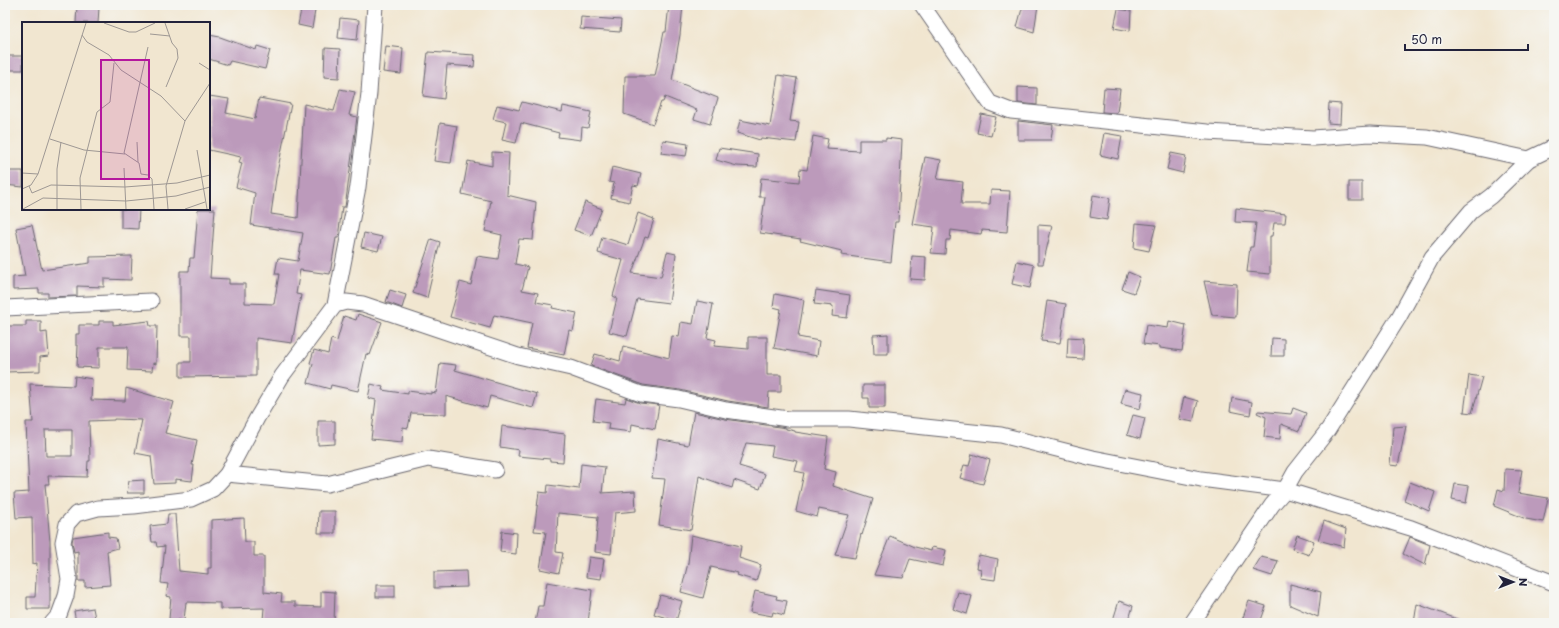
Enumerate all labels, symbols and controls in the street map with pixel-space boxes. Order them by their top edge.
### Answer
inset map [22,22,210,210]
scale bar [1405,26,1528,52]
text: 50 m [1411,30,1442,48]
north arrow [1493,562,1533,602]
text: N [1515,578,1532,587]

